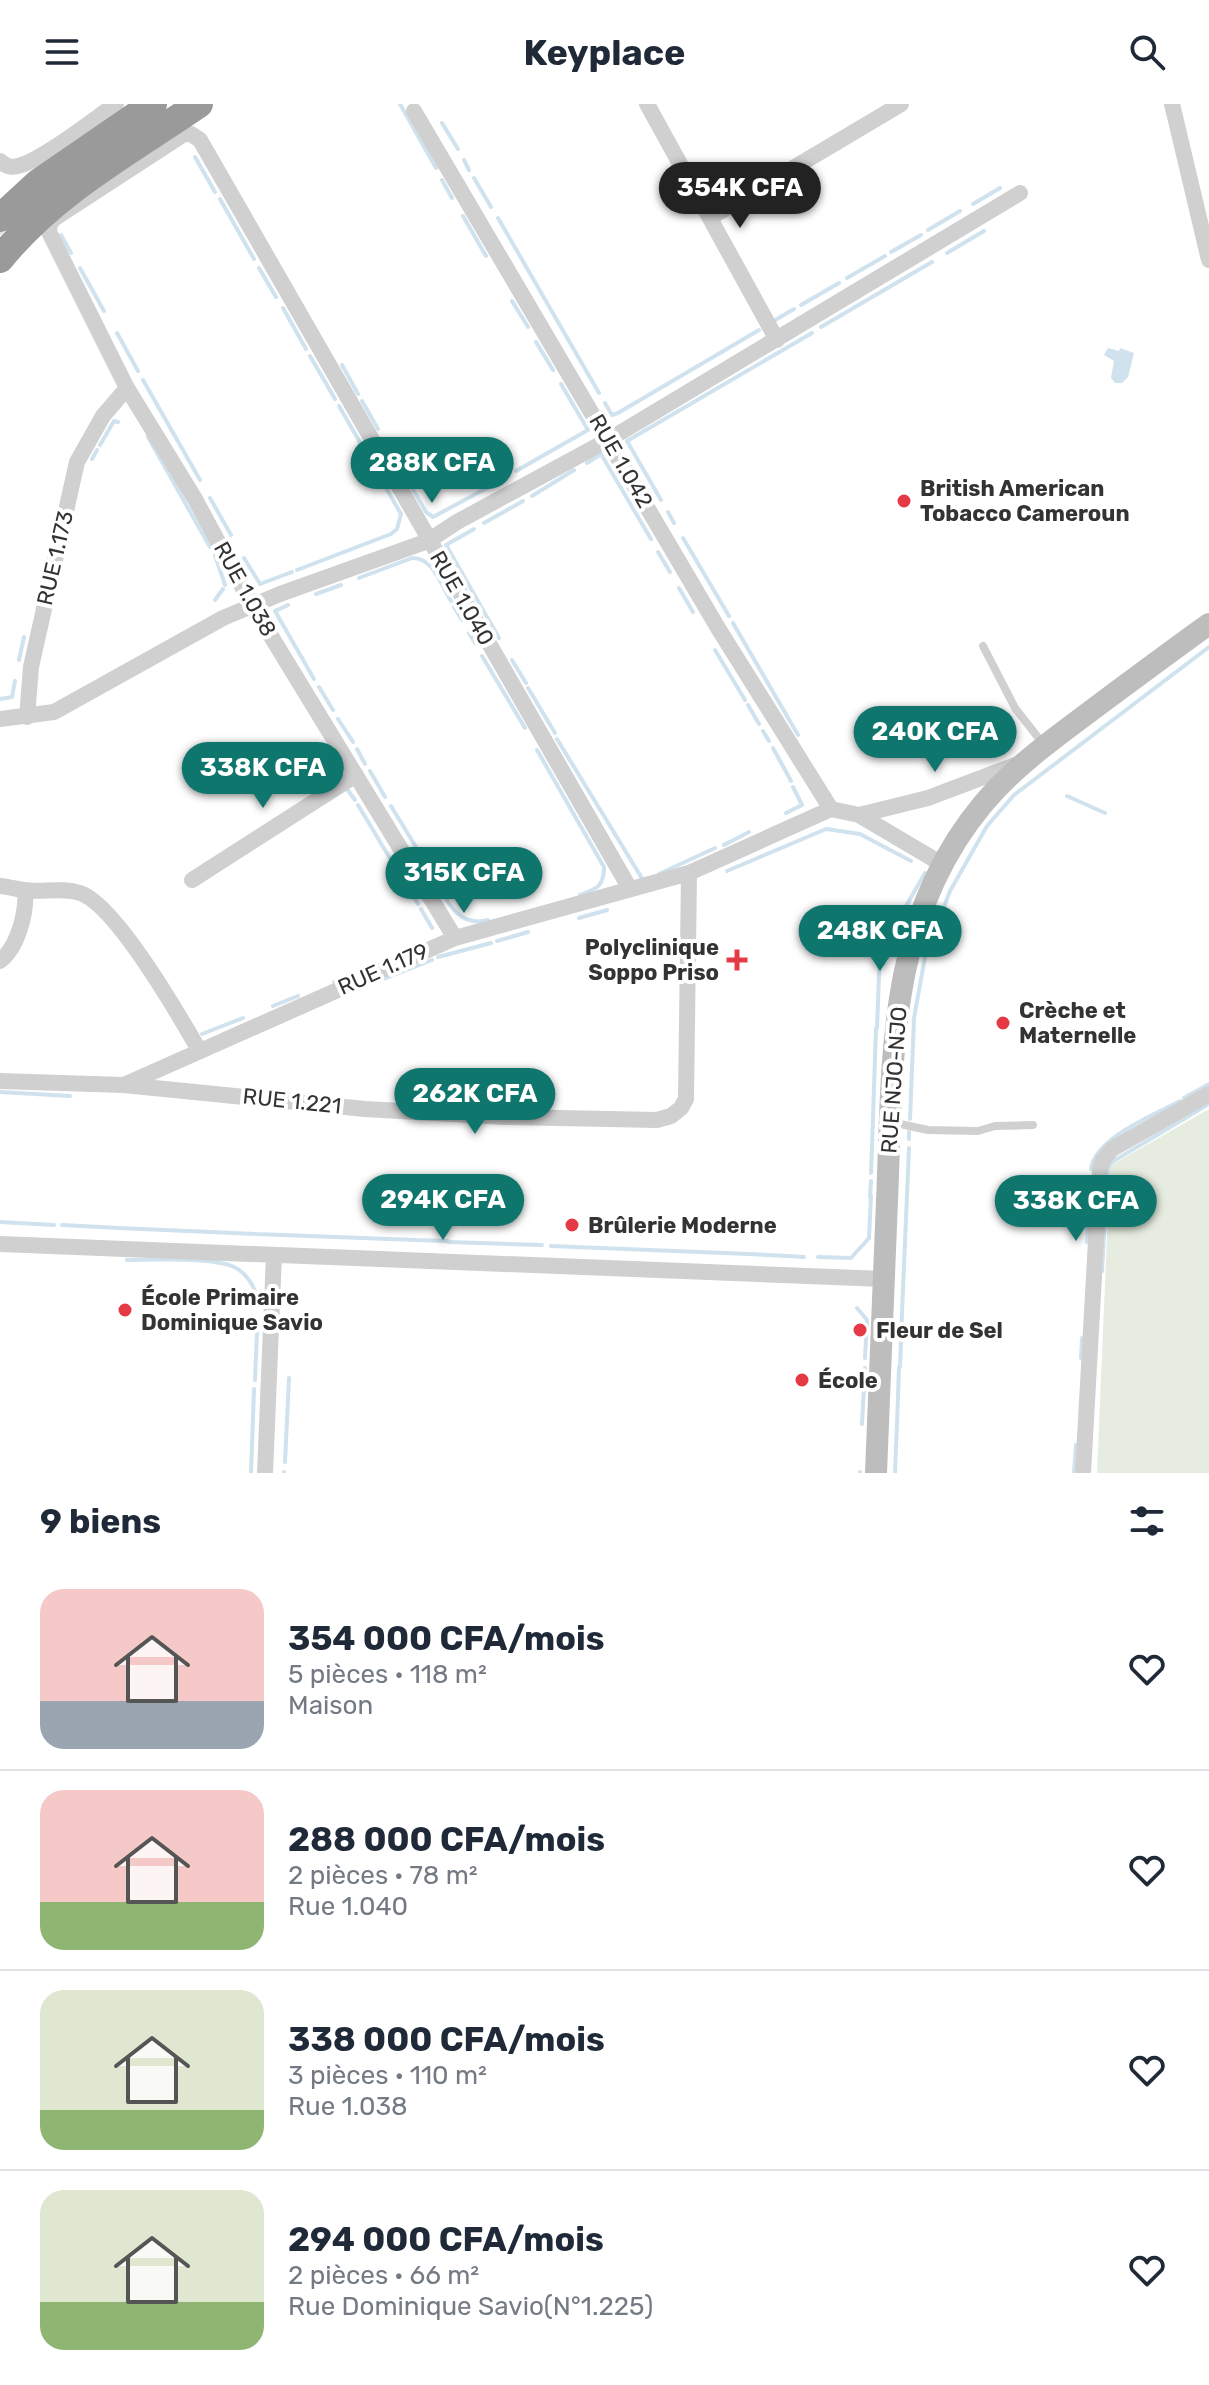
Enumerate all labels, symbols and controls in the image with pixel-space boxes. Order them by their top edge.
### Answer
icon: menu [40,30,84,74]
icon: search [1125,30,1169,74]
text: Keyplace [524,31,685,74]
pin: 354K CFA [657,162,823,230]
text: 354K CFA [677,172,803,203]
street label: RUE 1.042 [583,409,659,513]
pin: 288K CFA [349,437,515,505]
text: 288K CFA [369,447,495,478]
place label: British American Tobacco Cameroun [920,475,1130,527]
marker: British American Tobacco Cameroun [895,492,913,510]
street label: RUE 1.173 [31,508,79,608]
street label: RUE 1.038 [208,537,282,641]
street label: RUE 1.040 [424,546,500,650]
pin: 240K CFA [852,706,1018,774]
text: 240K CFA [872,716,998,747]
pin: 338K CFA [180,742,346,810]
text: 338K CFA [200,752,326,783]
pin: 315K CFA [381,847,547,915]
text: 315K CFA [403,857,525,888]
pin: 248K CFA [797,905,963,973]
text: 248K CFA [817,915,943,946]
place label: Polyclinique Soppo Priso [585,934,719,986]
street label: RUE 1.179 [334,937,432,1001]
marker: Polyclinique Soppo Priso [726,949,748,971]
place label: Crèche et Maternelle [1019,997,1136,1049]
street label: RUE NJO-NJO [875,1006,913,1154]
marker: Crèche et Maternelle [994,1014,1012,1032]
pin: 262K CFA [392,1068,558,1136]
text: 262K CFA [412,1078,538,1109]
street label: RUE 1.221 [241,1082,343,1120]
pin: 294K CFA [360,1174,526,1242]
pin: 338K CFA [993,1175,1159,1243]
text: 294K CFA [380,1184,506,1215]
text: 338K CFA [1013,1185,1139,1216]
place label: Brûlerie Moderne [588,1212,777,1239]
marker: Brûlerie Moderne [563,1216,581,1234]
place label: École Primaire Dominique Savio [141,1284,323,1336]
marker: École Primaire Dominique Savio [116,1301,134,1319]
place label: Fleur de Sel [876,1317,1003,1344]
marker: Fleur de Sel [851,1321,869,1339]
place label: École [818,1367,878,1394]
marker: École [793,1371,811,1389]
icon: filters [1125,1499,1169,1543]
text: 9 biens [40,1501,161,1542]
text: 354 000 CFA/mois [288,1618,605,1659]
icon: home [104,1621,200,1717]
icon: heart [1125,1647,1169,1691]
text: 5 pièces · 118 m² [288,1659,487,1690]
text: Maison [288,1690,373,1721]
text: 288 000 CFA/mois [288,1819,605,1860]
icon: home [104,1822,200,1918]
icon: heart [1125,1848,1169,1892]
text: 2 pièces · 78 m² [288,1860,478,1891]
text: Rue 1.040 [288,1891,408,1922]
text: 338 000 CFA/mois [288,2019,605,2060]
icon: home [104,2022,200,2118]
icon: heart [1125,2048,1169,2092]
text: 3 pièces · 110 m² [288,2060,487,2091]
text: Rue 1.038 [288,2091,408,2122]
text: 294 000 CFA/mois [288,2219,604,2260]
icon: home [104,2222,200,2318]
icon: heart [1125,2248,1169,2292]
text: 2 pièces · 66 m² [288,2260,479,2291]
text: Rue Dominique Savio(N°1.225) [288,2291,653,2322]

